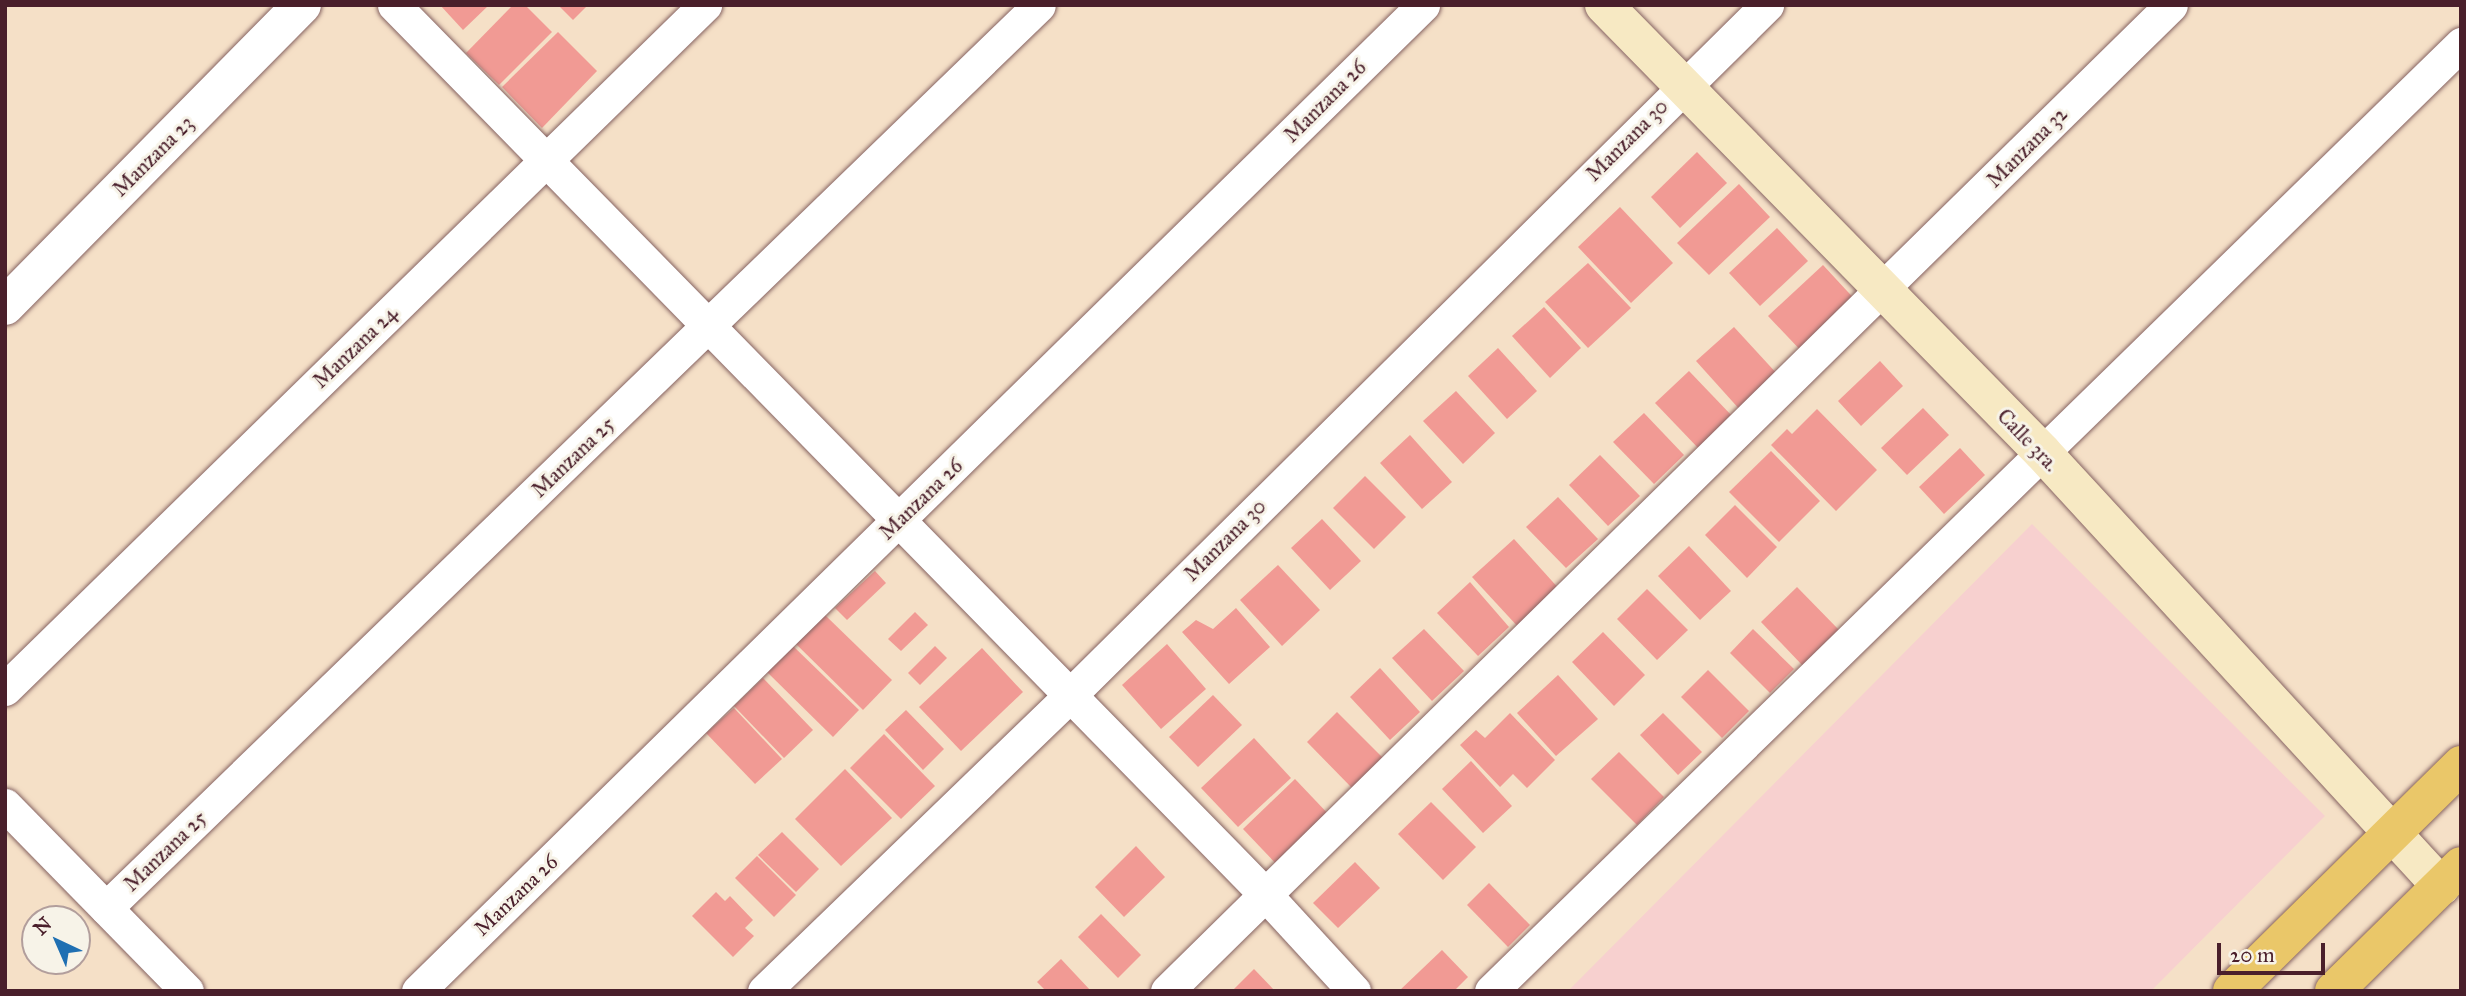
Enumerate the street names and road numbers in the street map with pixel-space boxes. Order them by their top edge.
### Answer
street label: Manzana 26 [1278,54,1372,148]
street label: Manzana 30 [1581,94,1673,186]
street label: Manzana 32 [1981,101,2073,193]
street label: Manzana 23 [107,110,199,202]
street label: Manzana 24 [308,301,402,393]
street label: Calle 3ra. [1992,403,2064,477]
street label: Manzana 25 [526,411,620,503]
street label: Manzana 26 [874,453,968,545]
street label: Manzana 30 [1179,494,1271,586]
street label: Manzana 25 [118,805,212,897]
street label: Manzana 26 [469,849,563,941]

